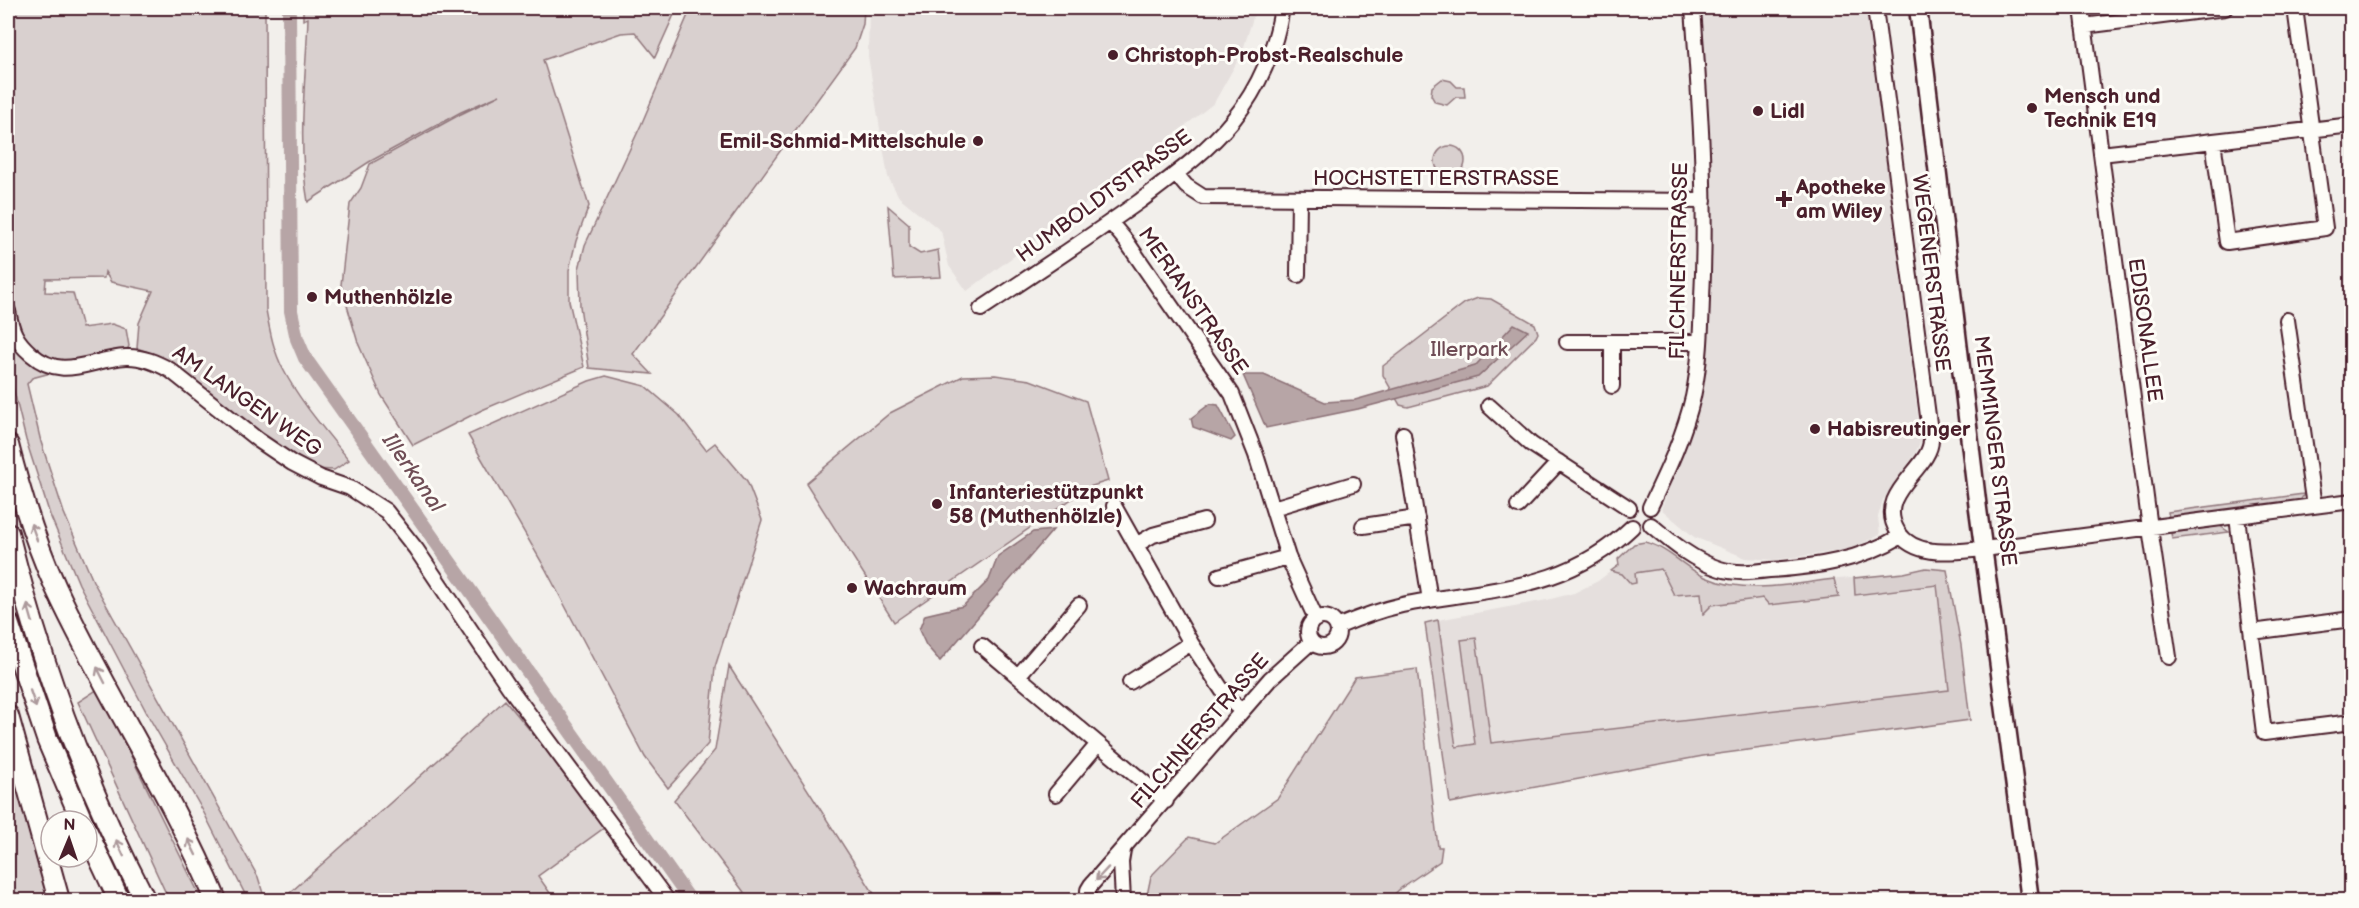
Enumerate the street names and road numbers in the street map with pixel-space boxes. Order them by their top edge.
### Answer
street label: HUMBOLDTSTRASSE [1012,124,1196,268]
street label: FILCHNERSTRASSE [1665,162,1693,360]
street label: HOCHSTETTERSTRASSE [1313,166,1559,191]
street label: WEGENERSTRASSE [1906,173,1956,373]
street label: MERIANSTRASSE [1133,223,1253,379]
street label: EDISONALLEE [2123,257,2167,403]
street label: MEMMINGER STRASSE [1968,334,2022,568]
street label: AM LANGEN WEG [168,340,326,462]
street label: FILCHNERSTRASSE [1126,648,1274,814]

